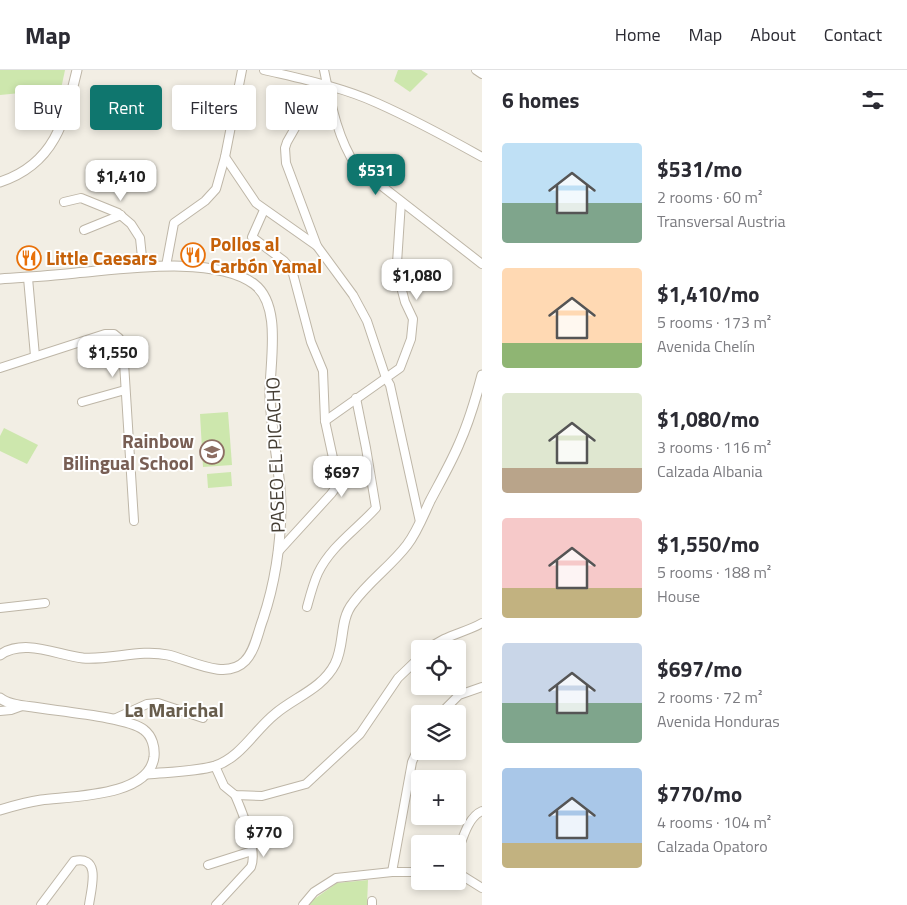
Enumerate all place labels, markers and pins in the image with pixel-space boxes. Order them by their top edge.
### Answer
pin: $531 [346,154,406,196]
pin: $1,410 [80,160,162,202]
place label: Pollos al Carbón Yamal [210,229,322,280]
restaurant icon: Pollos al Carbón Yamal [180,242,206,268]
place label: Little Caesars [46,243,157,272]
restaurant icon: Little Caesars [16,245,42,271]
pin: $1,080 [376,258,458,301]
pin: $1,550 [72,336,154,378]
place label: Rainbow Bilingual School [63,426,194,477]
school or university icon: Rainbow Bilingual School [199,439,225,465]
pin: $697 [312,456,372,498]
pin: $770 [234,816,294,858]

